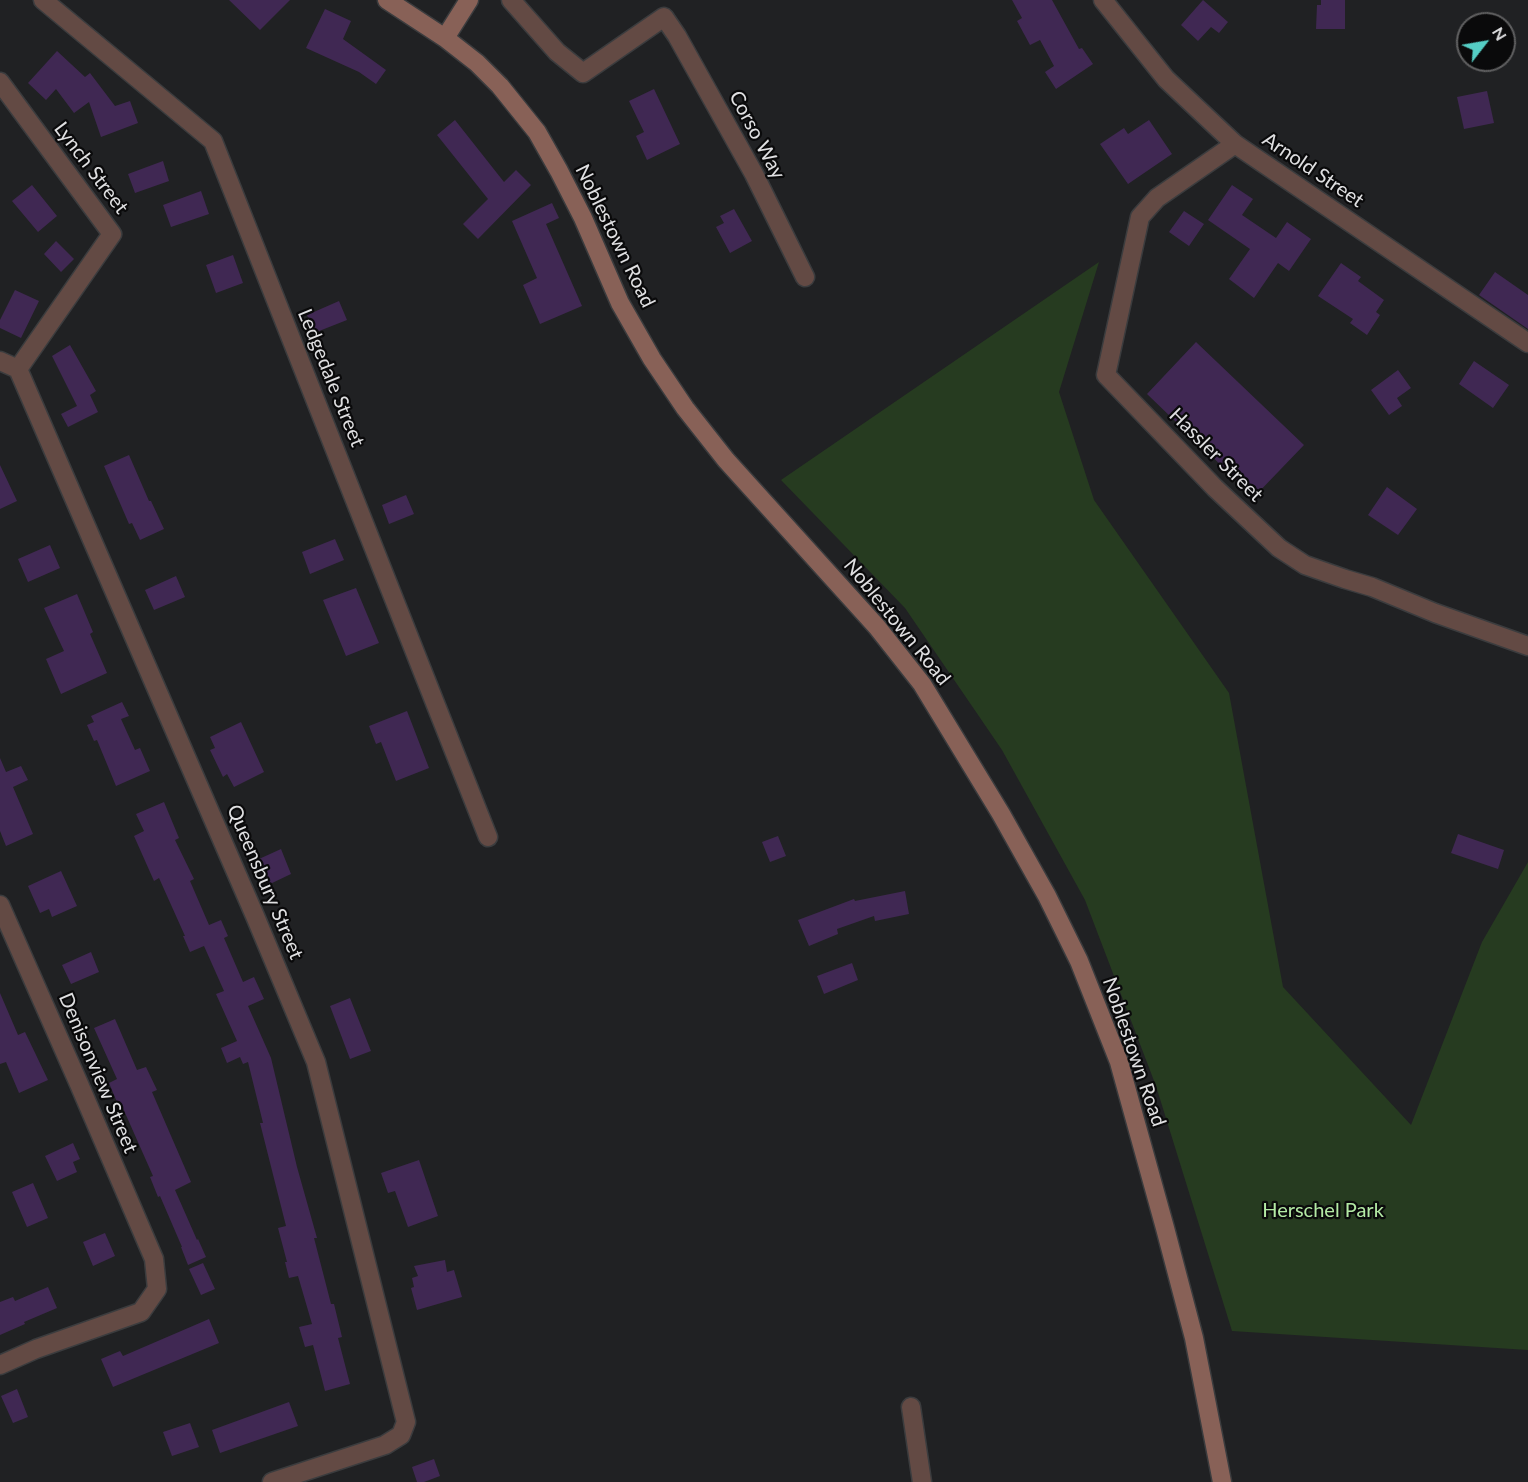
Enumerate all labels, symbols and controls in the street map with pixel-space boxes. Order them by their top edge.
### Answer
north arrow [1456,12,1516,72]
text: N [1489,23,1511,44]
street label: Corso Way [724,87,790,183]
street label: Lynch Street [49,118,133,218]
street label: Arnold Street [1258,127,1368,213]
street label: Noblestown Road [570,161,660,311]
street label: Ledgedale Street [292,306,370,450]
street label: Hassler Street [1164,403,1268,507]
street label: Noblestown Road [839,554,955,690]
street label: Queensbury Street [222,801,308,963]
street label: Noblestown Road [1097,974,1171,1130]
street label: Denisonview Street [53,989,143,1157]
park label: Herschel Park [1262,1199,1384,1223]

